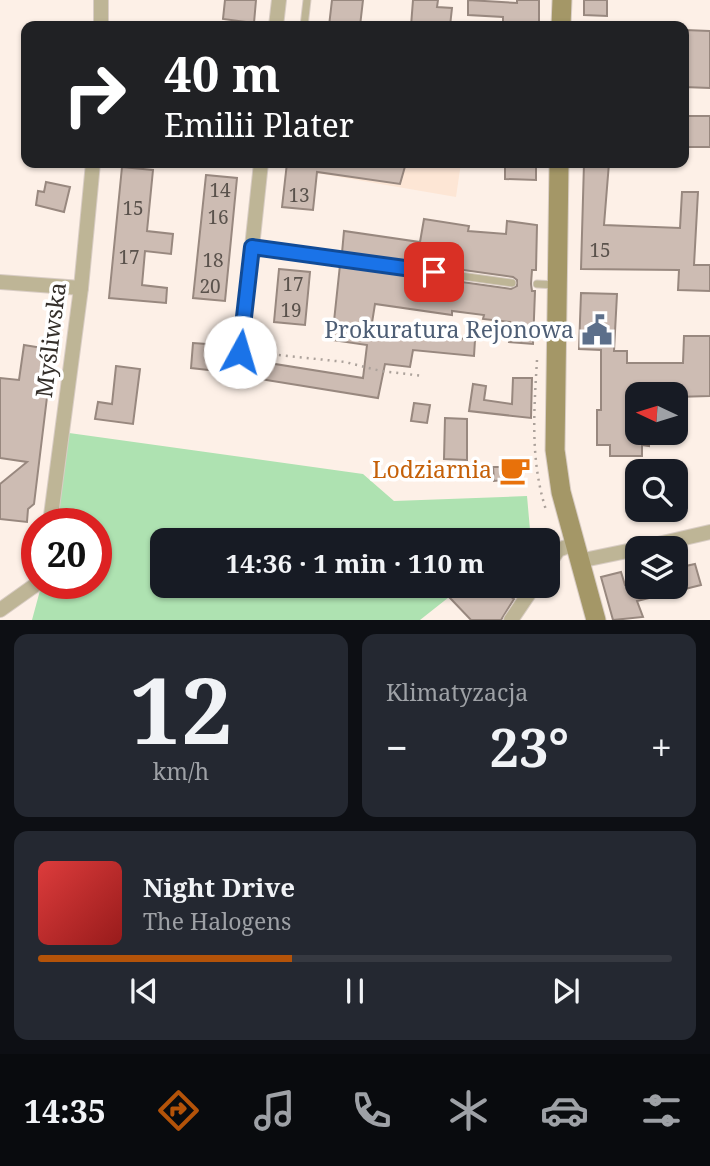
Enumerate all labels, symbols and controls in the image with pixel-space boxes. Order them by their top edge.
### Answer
text: 40 m [164,40,280,106]
icon: right [49,49,140,140]
text: Emilii Plater [164,103,354,146]
house number: 14 [209,177,231,203]
house number: 13 [288,182,310,208]
house number: 15 [122,195,144,221]
house number: 16 [207,204,229,230]
house number: 15 [589,237,611,263]
pin [404,242,464,302]
house number: 17 [118,244,140,270]
house number: 18 [202,247,224,273]
icon: arrive [415,253,453,291]
house number: 17 [282,271,304,297]
house number: 20 [199,273,221,299]
street label: Myśliwska [27,280,73,399]
house number: 19 [280,297,302,323]
place label: Prokuratura Rejonowa [324,313,574,345]
public building icon: Prokuratura Rejonowa [580,313,614,347]
position arrow [203,315,277,389]
north arrow [625,382,688,444]
map controls [625,382,688,599]
place label: Lodziarnia [372,453,492,485]
cafe icon: Lodziarnia [498,453,532,487]
button: search [625,459,688,522]
speed limit sign: 20 [21,508,112,599]
button: layers [625,536,688,599]
text: 14:36 · 1 min · 110 m [225,545,485,581]
text: 12 [130,647,232,771]
text: Klimatyzacja [386,676,528,708]
text: 23° [490,711,569,782]
text: − [386,721,408,773]
text: + [651,721,672,773]
text: km/h [153,755,209,787]
text: Night Drive [143,869,295,905]
text: The Halogens [143,905,291,937]
icon: previous [125,972,163,1010]
icon: pause [336,972,374,1010]
icon: next [547,972,585,1010]
icon: directions [154,1086,203,1135]
icon: music [250,1086,299,1135]
icon: phone [347,1086,396,1135]
icon: climate [444,1086,493,1135]
icon: car [540,1086,589,1135]
icon: filters [637,1086,686,1135]
text: 14:35 [24,1089,106,1132]

